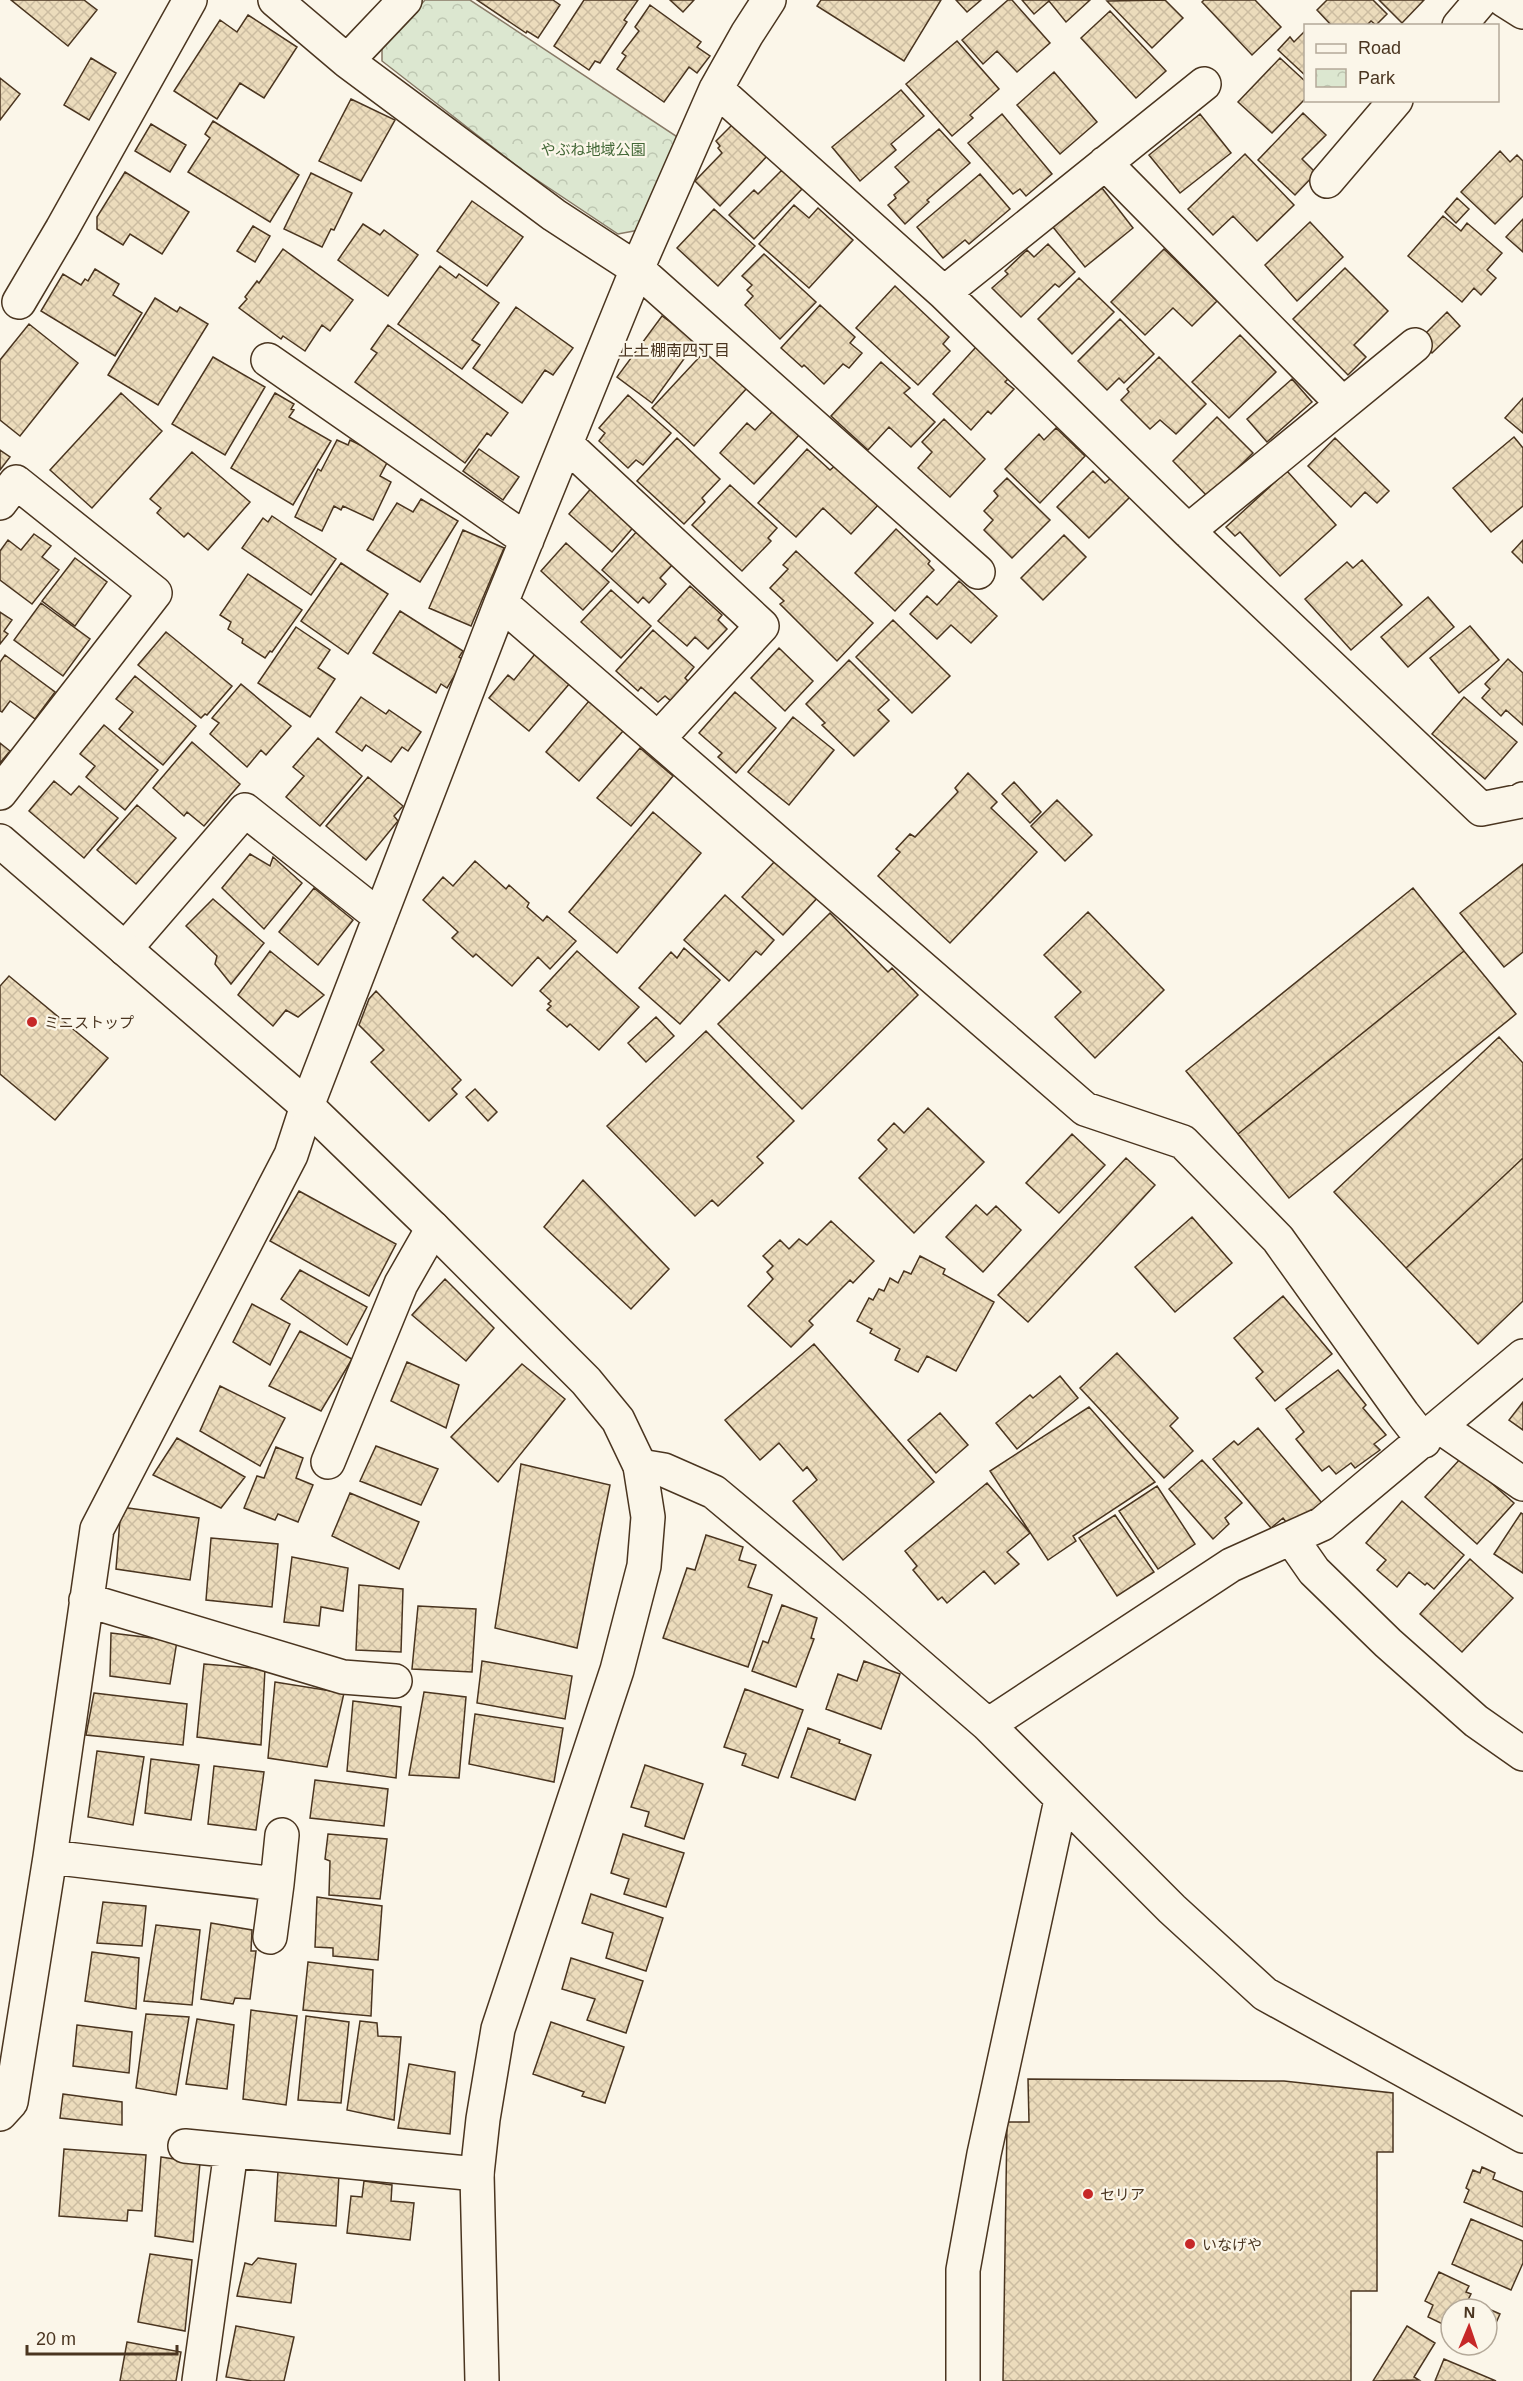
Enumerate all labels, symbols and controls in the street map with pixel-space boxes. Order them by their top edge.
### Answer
legend [1304,24,1499,102]
text: Road [1358,38,1401,58]
text: Park [1358,68,1396,88]
park label: やぶね地域公園 [540,141,646,158]
district label: 上土棚南四丁目 [618,342,730,359]
place label: ミニストップ [44,1014,134,1031]
marker: ミニストップ [25,1015,39,1029]
place label: セリア [1100,2186,1145,2203]
marker: セリア [1081,2187,1095,2201]
place label: いなげや [1202,2236,1262,2253]
marker: いなげや [1183,2237,1197,2251]
north arrow [1439,2297,1499,2357]
text: N [1463,2304,1476,2321]
scale bar [27,2318,177,2356]
text: 20 m [36,2329,76,2349]

